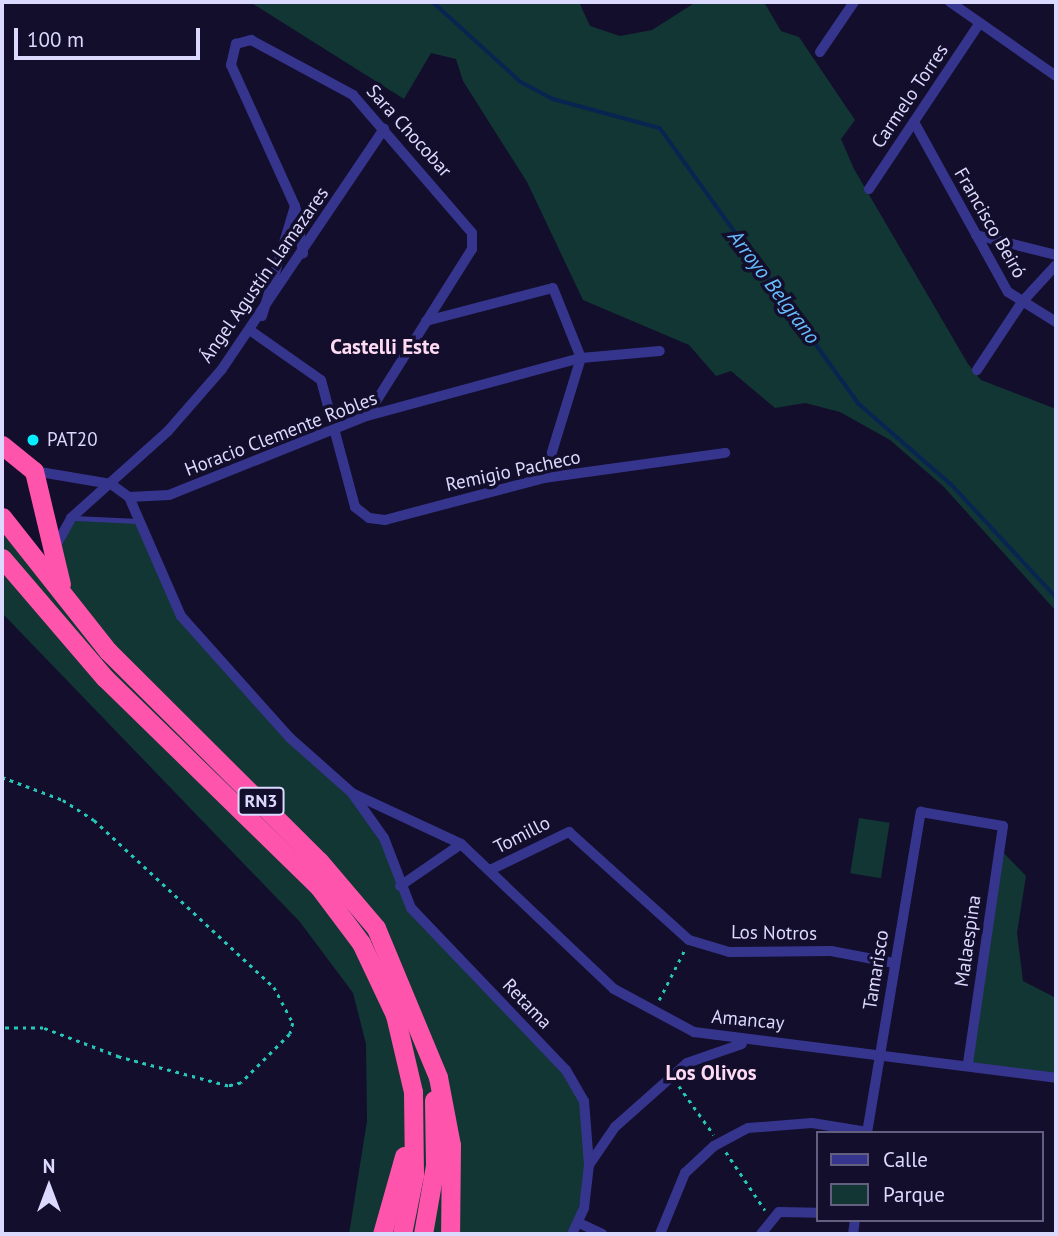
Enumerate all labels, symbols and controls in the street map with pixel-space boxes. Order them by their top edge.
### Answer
scale bar [18,14,203,58]
text: 100 m [27,26,84,53]
street label: Carmelo Torres [867,39,953,153]
street label: Sara Chocobar [362,80,456,182]
street label: Francisco Beiró [949,164,1031,282]
street label: Ángel Agustín Llamazares [194,182,334,368]
water label: Arroyo Belgrano [723,225,825,349]
district label: Castelli Este [330,334,440,360]
street label: Horacio Clemente Robles [182,387,380,481]
place label: PAT20 [47,429,98,451]
marker: PAT20 [25,432,41,448]
street label: Remigio Pacheco [444,446,582,496]
road number: RN3 [236,786,286,816]
street label: Tomillo [490,811,554,859]
street label: Malaespina [950,894,986,988]
street label: Los Notros [731,921,817,945]
street label: Tamarisco [858,928,894,1012]
street label: Retama [498,974,556,1034]
street label: Amancay [711,1005,785,1035]
district label: Los Olivos [665,1060,757,1086]
legend [816,1131,1044,1222]
text: Calle [883,1146,928,1173]
north arrow [14,1152,84,1222]
text: N [43,1154,55,1178]
text: Parque [883,1181,945,1208]

